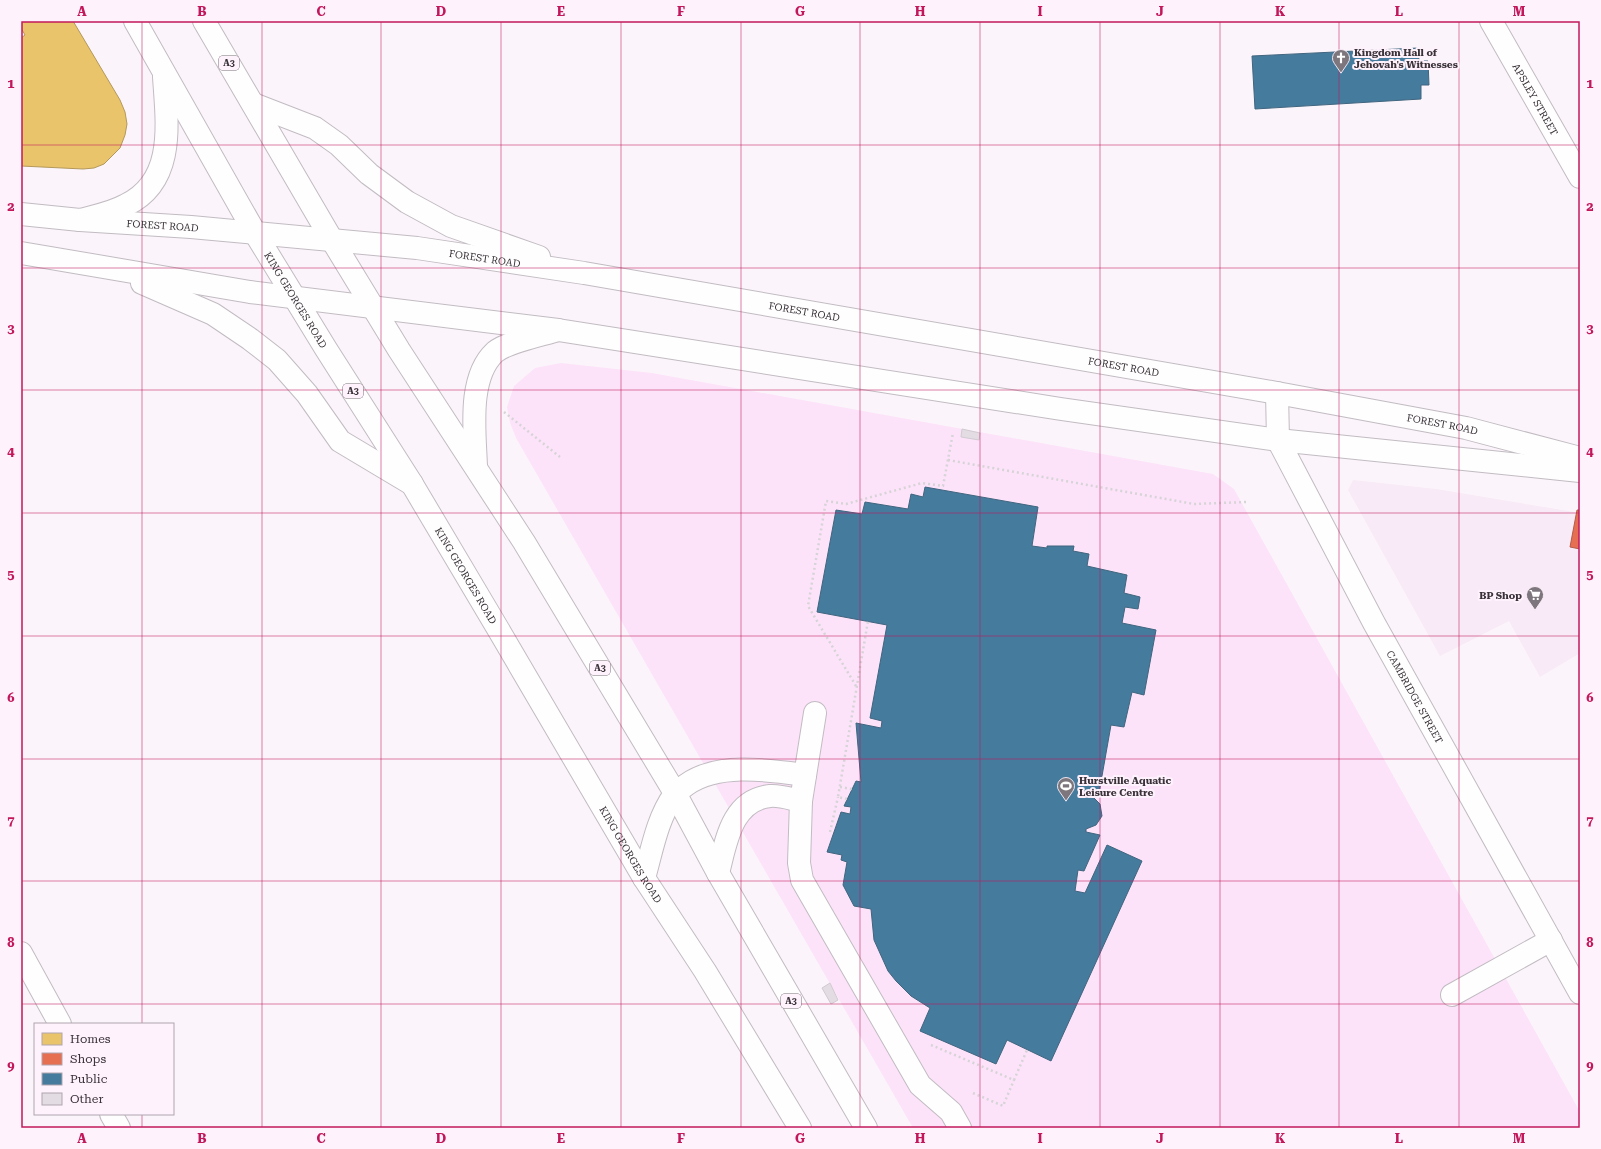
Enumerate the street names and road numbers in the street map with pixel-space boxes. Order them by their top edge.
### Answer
road number: A3 [219,56,239,70]
street label: APSLEY STREET [1511,61,1561,137]
street label: FOREST ROAD [126,217,199,233]
street label: FOREST ROAD [448,247,521,269]
street label: KING GEORGES ROAD [262,250,330,350]
street label: FOREST ROAD [768,300,841,323]
street label: FOREST ROAD [1087,355,1160,378]
road number: A3 [343,384,363,398]
street label: FOREST ROAD [1406,412,1479,436]
street label: KING GEORGES ROAD [433,525,499,626]
street label: CAMBRIDGE STREET [1385,648,1445,745]
road number: A3 [590,661,610,675]
street label: KING GEORGES ROAD [598,804,664,905]
road number: A3 [781,994,801,1008]

